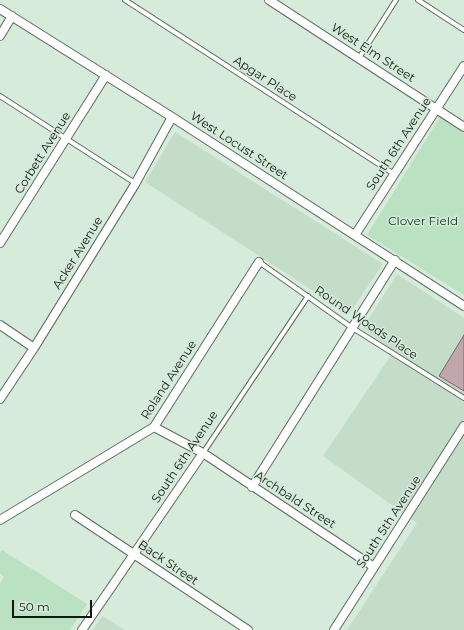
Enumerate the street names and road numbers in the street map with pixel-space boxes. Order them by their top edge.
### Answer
street label: West Elm Street [328,20,418,86]
street label: Apgar Place [231,53,299,105]
street label: South 6th Avenue [364,95,434,193]
street label: Corbett Avenue [12,109,74,197]
street label: West Locust Street [188,109,290,183]
street label: Acker Avenue [50,214,106,292]
street label: Round Woods Place [312,283,420,363]
street label: Roland Avenue [138,338,200,422]
street label: South 6th Avenue [149,408,221,506]
street label: Archbald Street [252,468,338,532]
street label: South 5th Avenue [354,473,424,571]
street label: Back Street [135,538,201,588]

